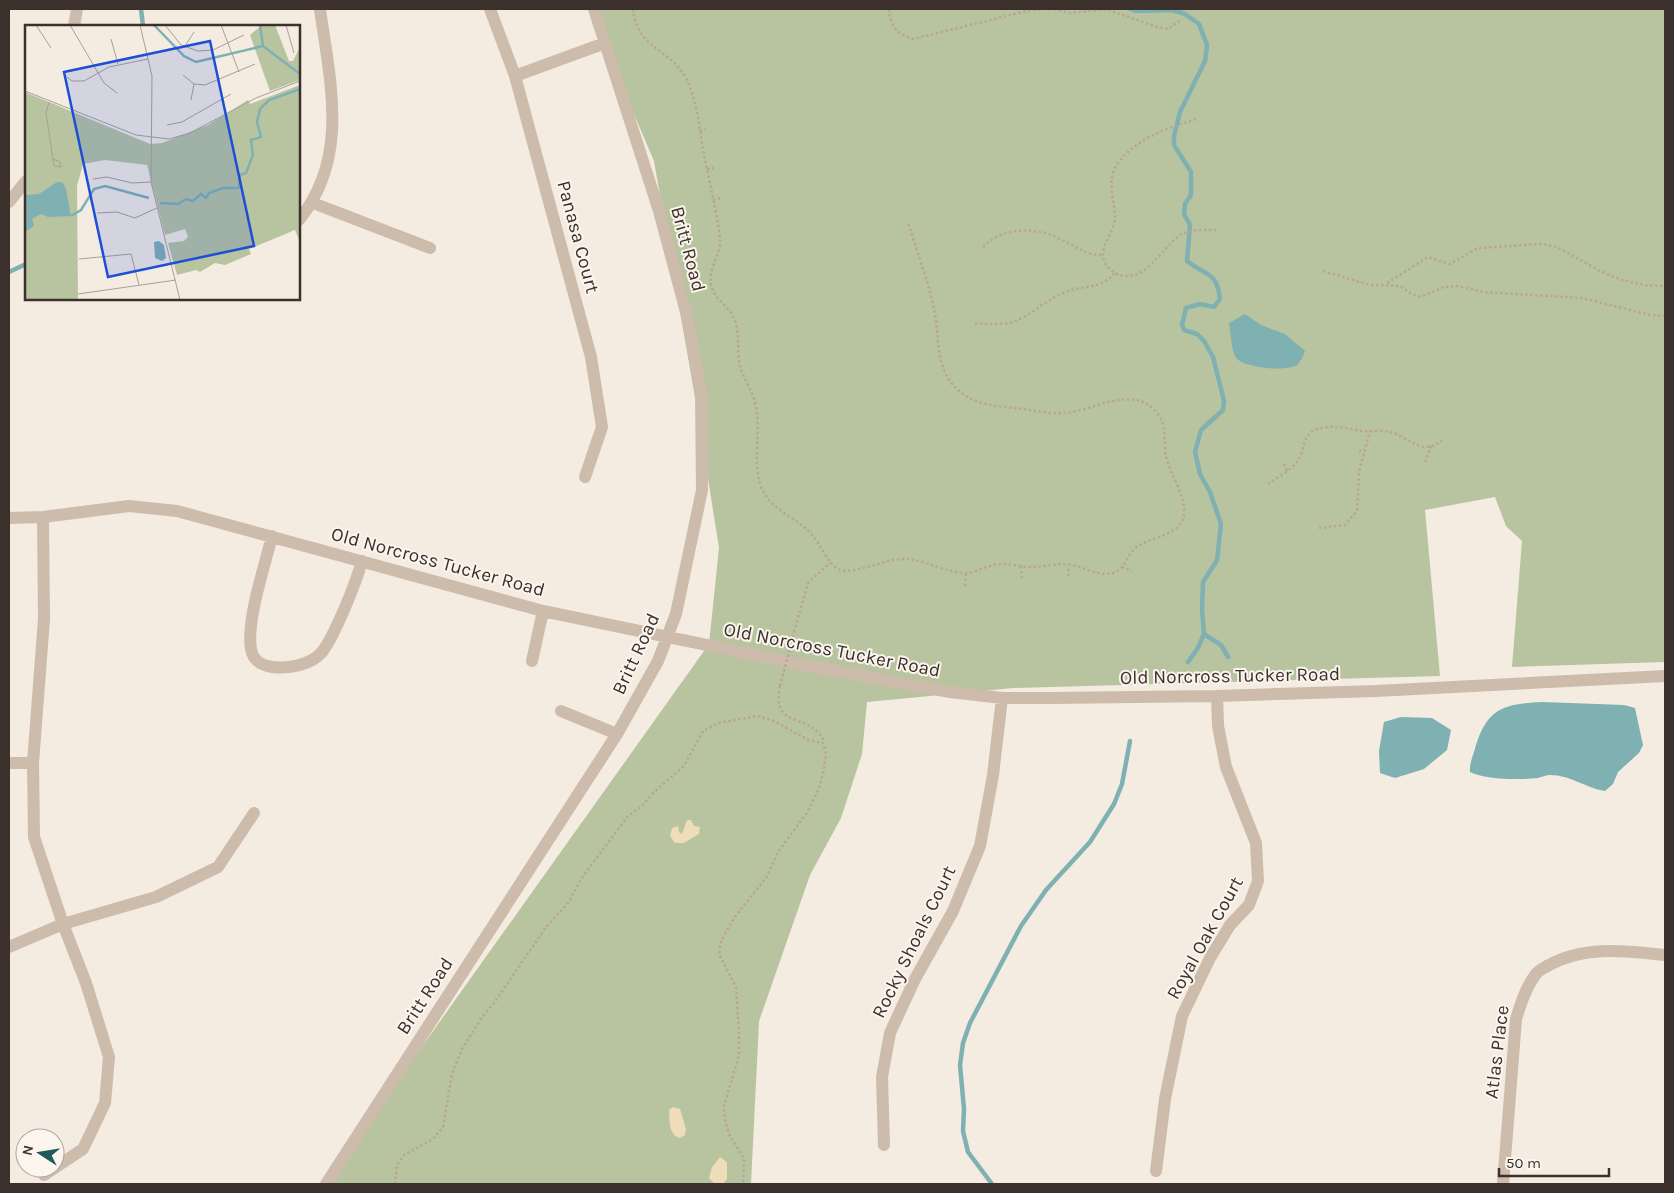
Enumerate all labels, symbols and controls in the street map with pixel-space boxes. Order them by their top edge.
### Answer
inset map [25,25,300,300]
street label: Panasa Court [552,178,604,296]
street label: Britt Road [666,204,710,294]
street label: Old Norcross Tucker Road [329,523,547,601]
street label: Britt Road [608,610,664,698]
street label: Old Norcross Tucker Road [722,618,942,682]
street label: Old Norcross Tucker Road [1120,663,1340,689]
street label: Rocky Shoals Court [868,862,960,1022]
street label: Royal Oak Court [1162,873,1248,1003]
street label: Britt Road [392,954,458,1038]
street label: Atlas Place [1480,1004,1514,1100]
north arrow [15,1128,65,1178]
text: N [18,1144,37,1157]
scale bar [1499,1146,1609,1178]
text: 50 m [1506,1154,1541,1172]

